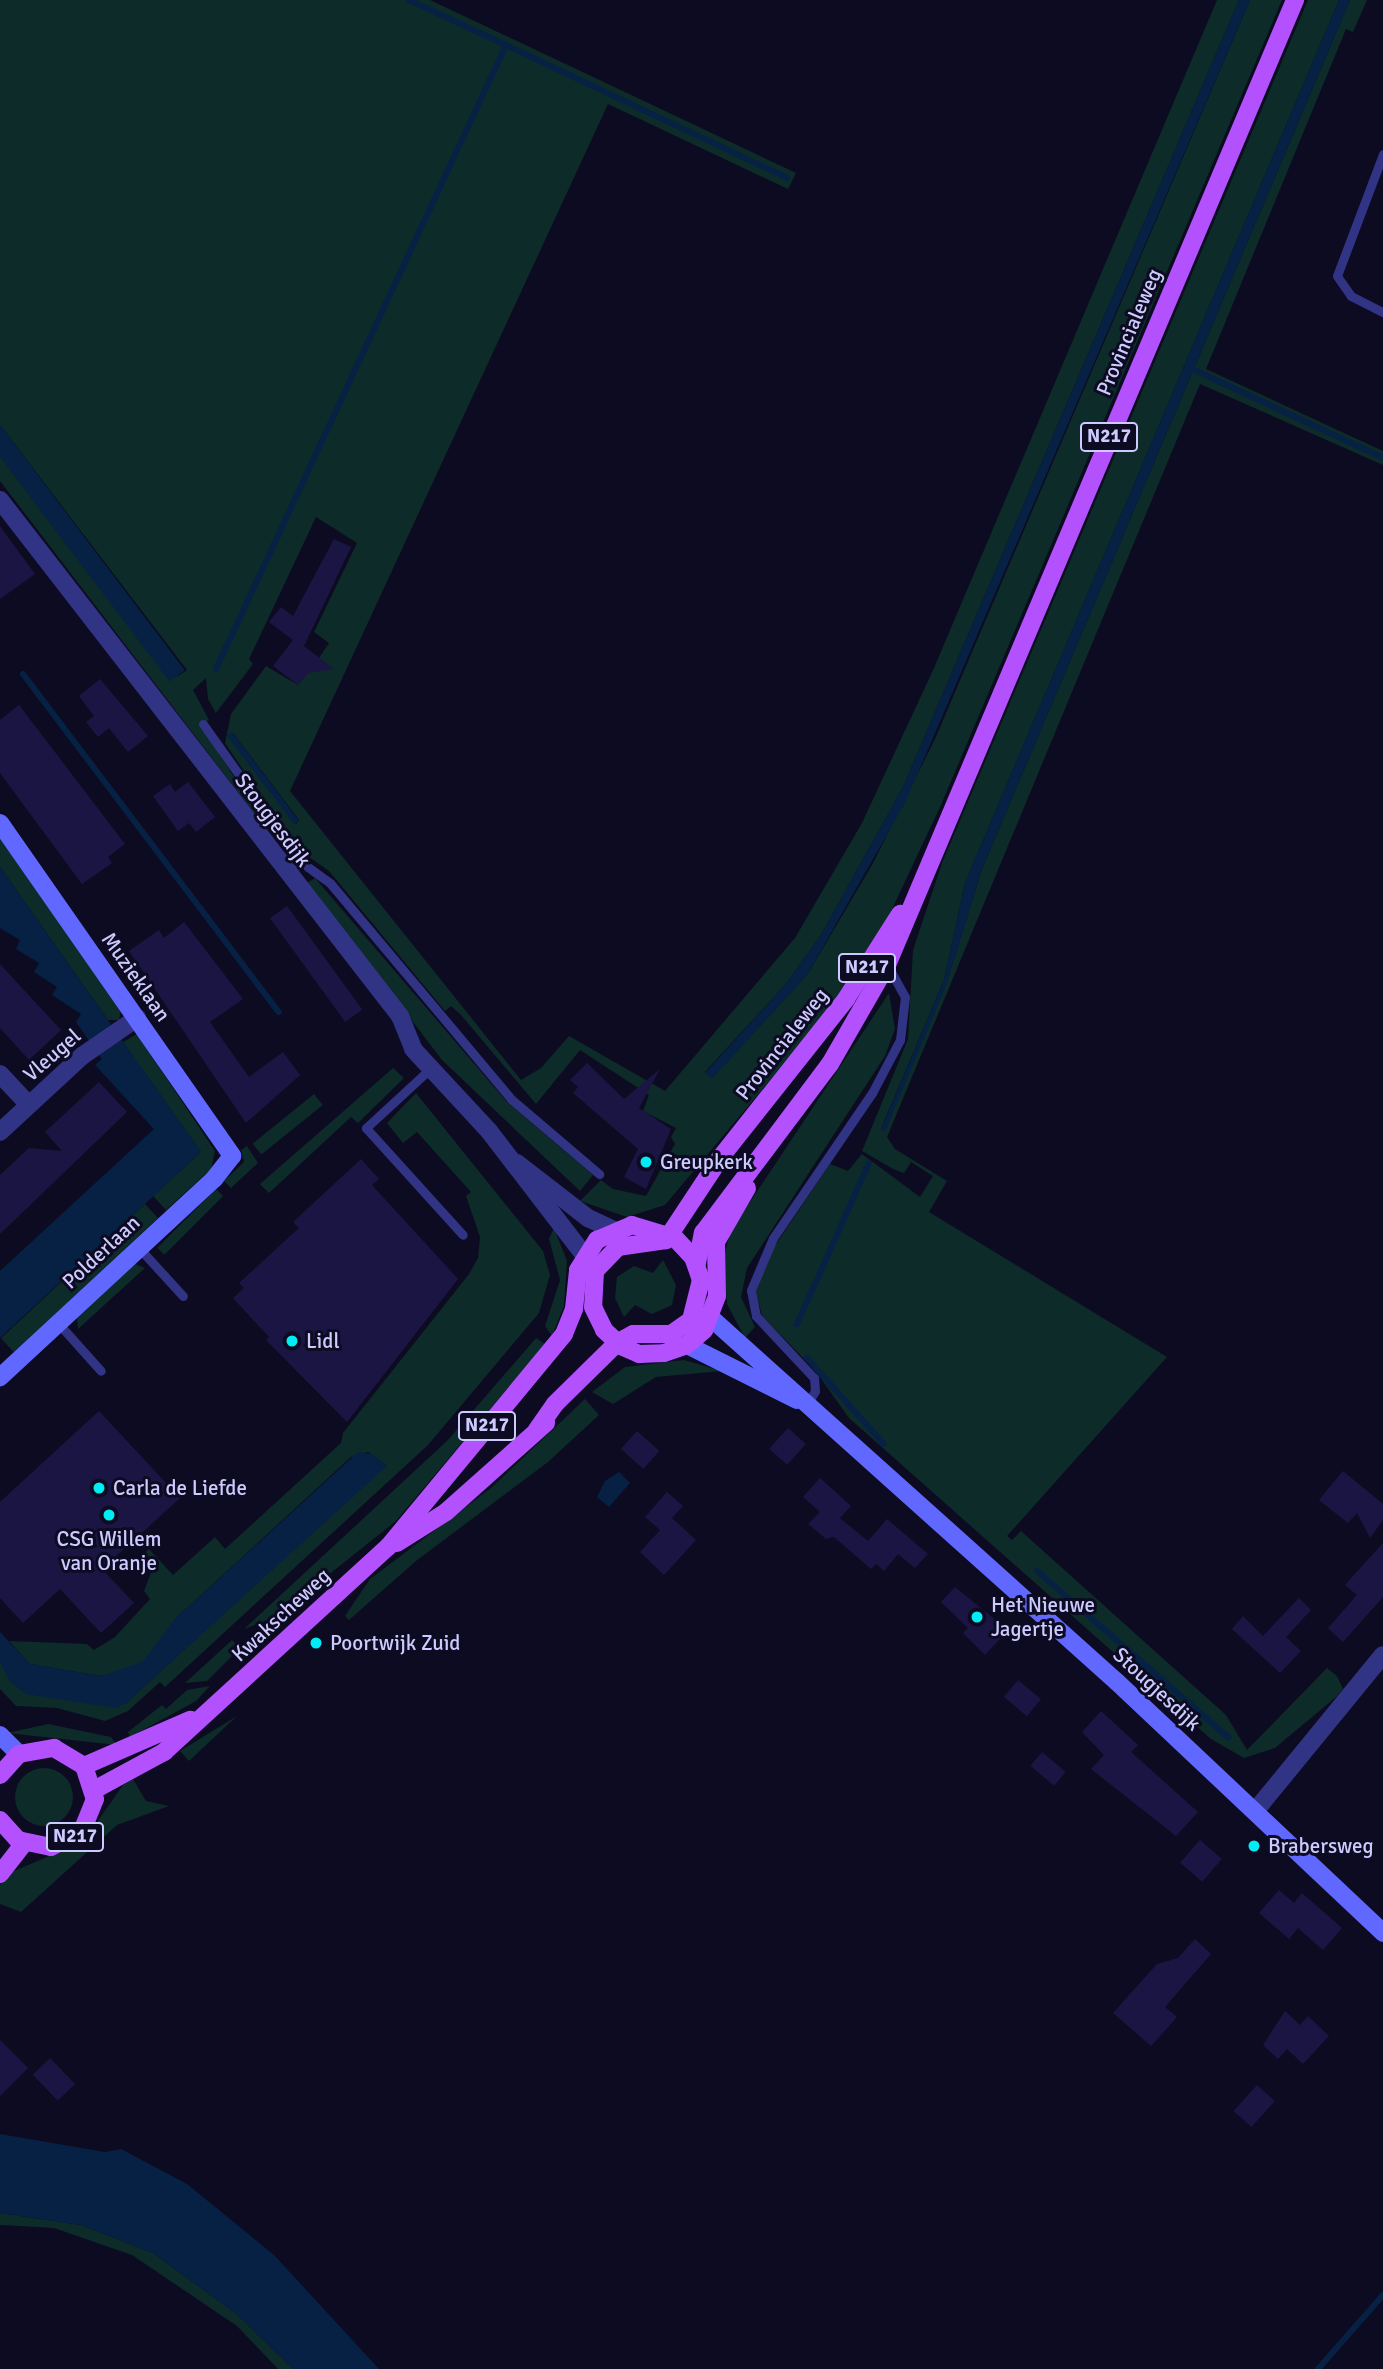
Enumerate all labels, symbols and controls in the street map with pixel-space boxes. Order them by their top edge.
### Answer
street label: Provincialeweg [1091,265,1167,399]
road number: N217 [1079,422,1139,452]
street label: Stougjesdijk [230,768,316,872]
street label: Muzieklaan [96,928,176,1026]
road number: N217 [837,952,897,984]
street label: Provincialeweg [730,983,834,1105]
street label: Vleugel [18,1023,86,1087]
place label: Greupkerk [660,1149,753,1175]
marker: Greupkerk [638,1154,654,1170]
street label: Polderlaan [57,1210,145,1294]
place label: Lidl [306,1328,340,1354]
marker: Lidl [284,1333,300,1349]
road number: N217 [457,1410,517,1442]
place label: Carla de Liefde [113,1475,247,1501]
marker: Carla de Liefde [91,1480,107,1496]
marker: CSG Willem van Oranje [101,1507,117,1523]
place label: CSG Willem van Oranje [56,1526,162,1576]
street label: Kwakscheweg [227,1563,335,1667]
place label: Het Nieuwe Jagertje [991,1592,1095,1642]
marker: Het Nieuwe Jagertje [969,1609,985,1625]
place label: Poortwijk Zuid [330,1630,460,1656]
marker: Poortwijk Zuid [308,1635,324,1651]
street label: Stougjesdijk [1108,1642,1206,1736]
road number: N217 [45,1822,105,1853]
place label: Brabersweg [1268,1833,1374,1859]
marker: Brabersweg [1246,1838,1262,1854]

